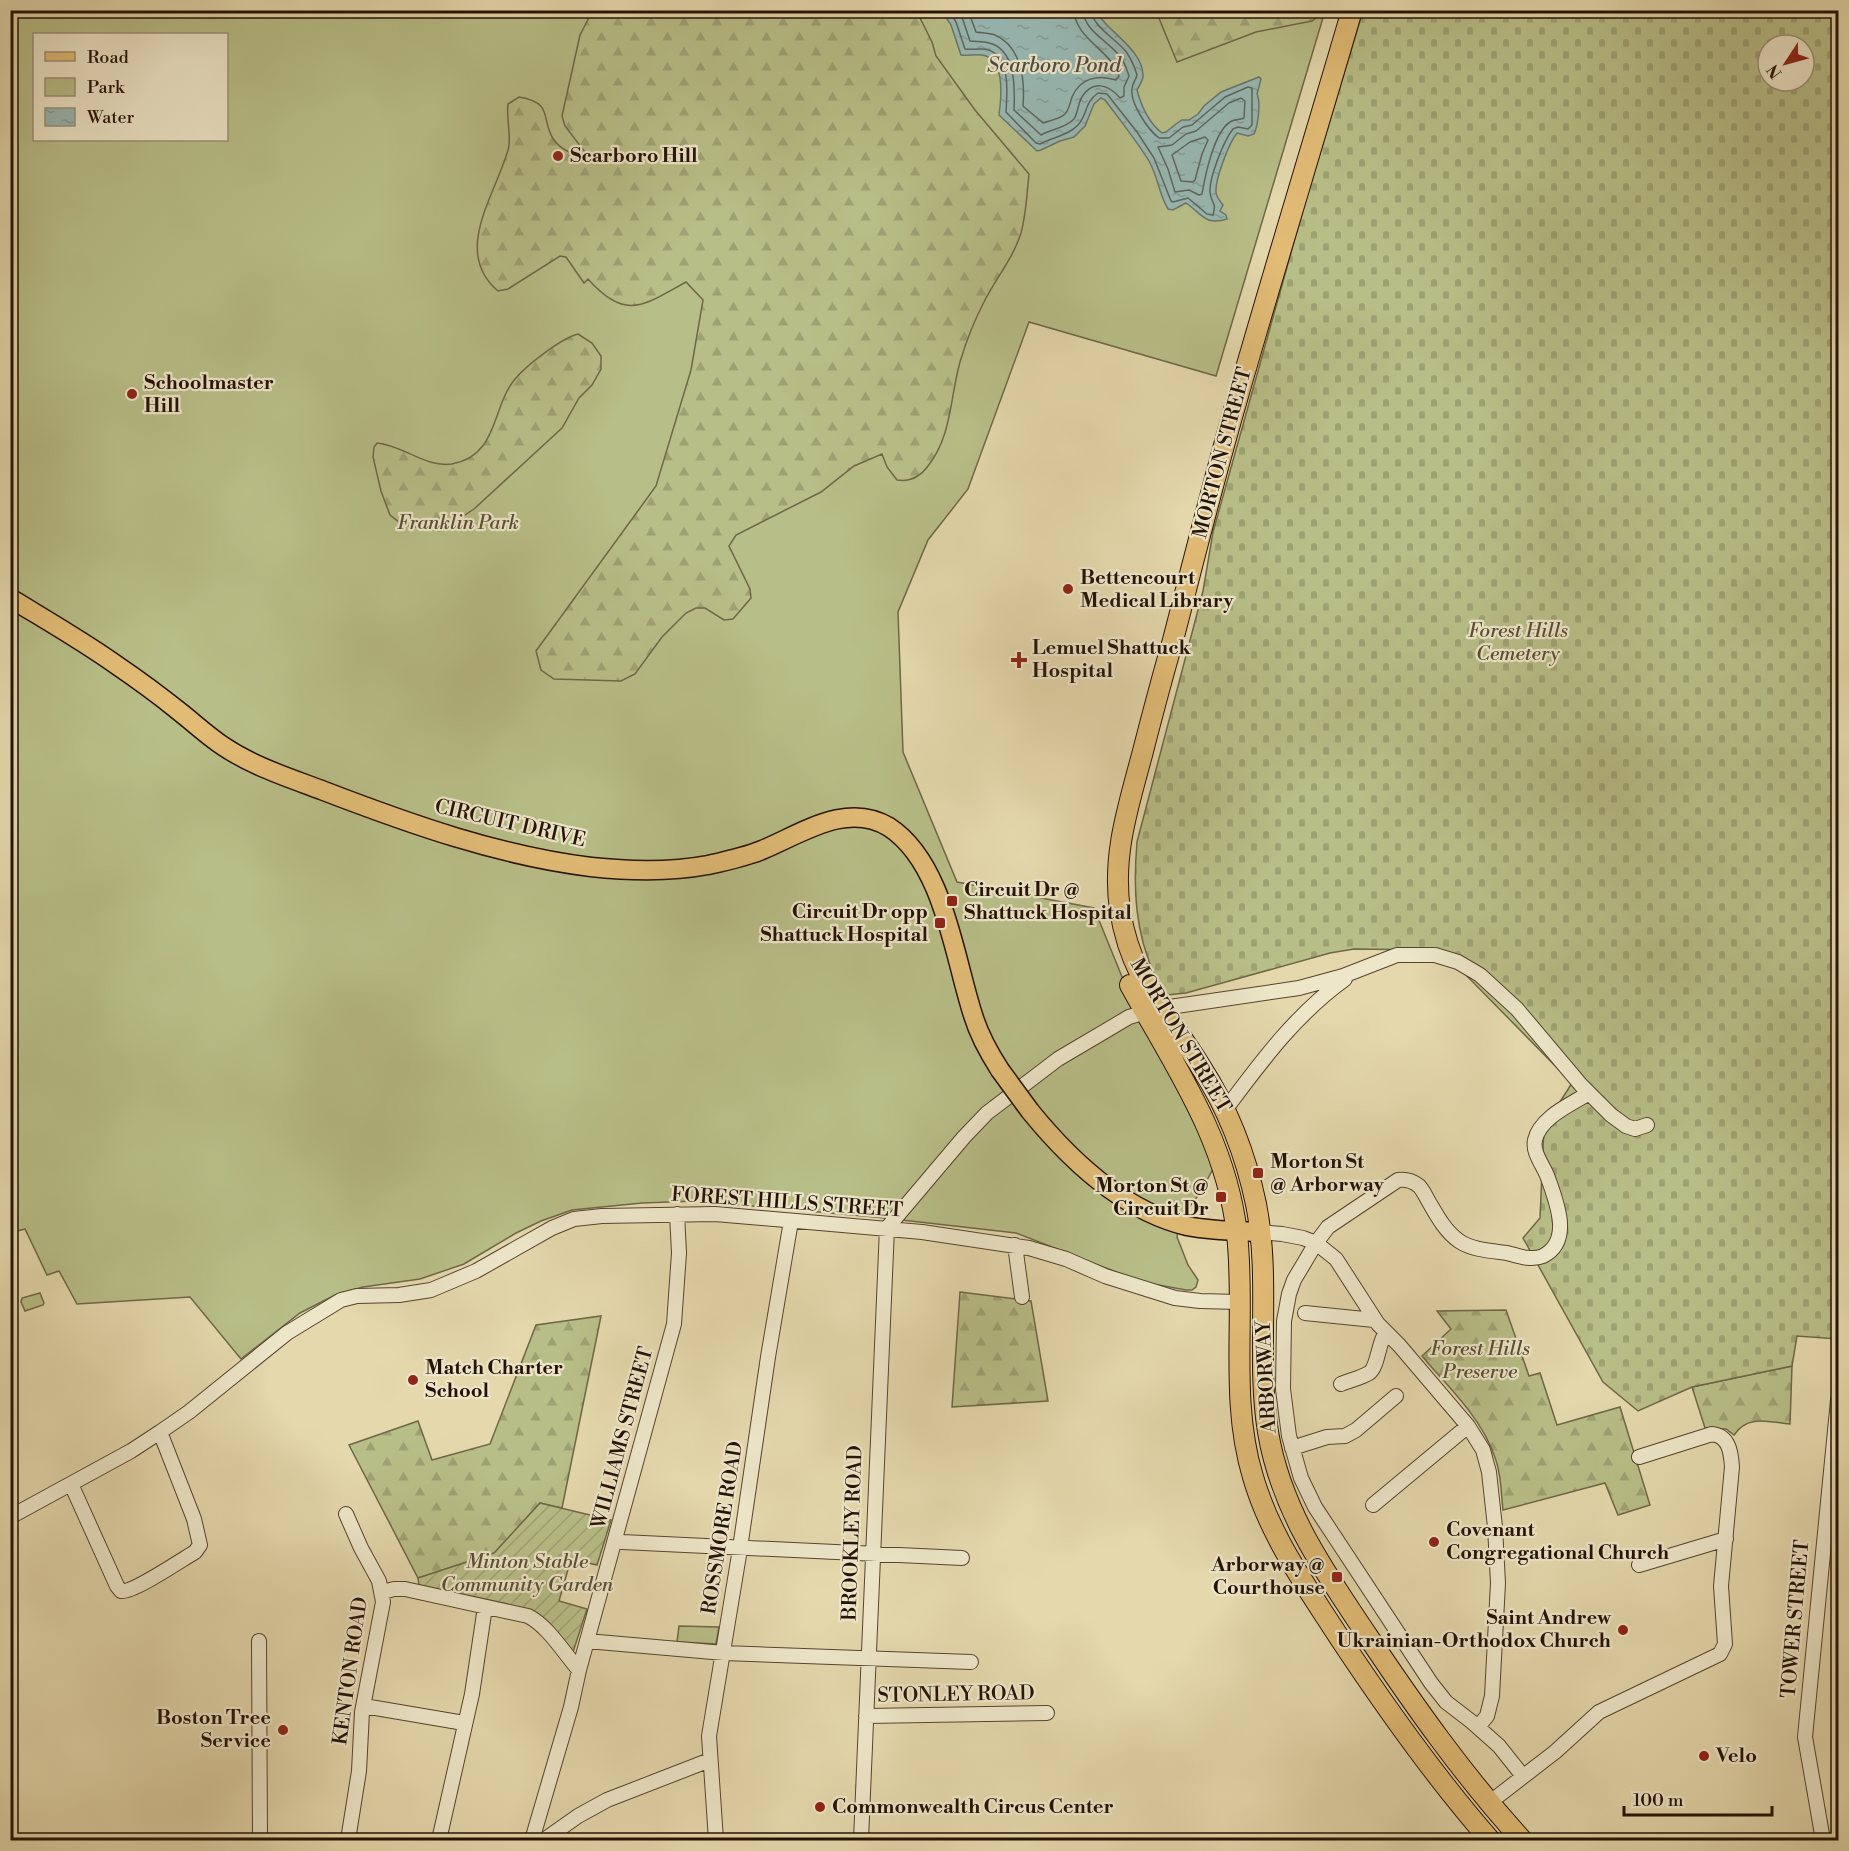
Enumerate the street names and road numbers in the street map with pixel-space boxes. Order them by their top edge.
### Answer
street label: MORTON STREET [1188,365,1258,541]
street label: CIRCUIT DRIVE [432,794,588,854]
street label: MORTON STREET [1124,954,1236,1118]
street label: FOREST HILLS STREET [670,1182,904,1224]
street label: ARBORWAY [1252,1319,1282,1435]
street label: WILLIAMS STREET [586,1344,659,1533]
street label: ROSSMORE ROAD [697,1440,749,1616]
street label: BROOKLEY ROAD [837,1445,869,1622]
street label: TOWER STREET [1777,1539,1815,1699]
street label: KENTON ROAD [328,1595,374,1747]
street label: STONLEY ROAD [877,1681,1035,1709]

